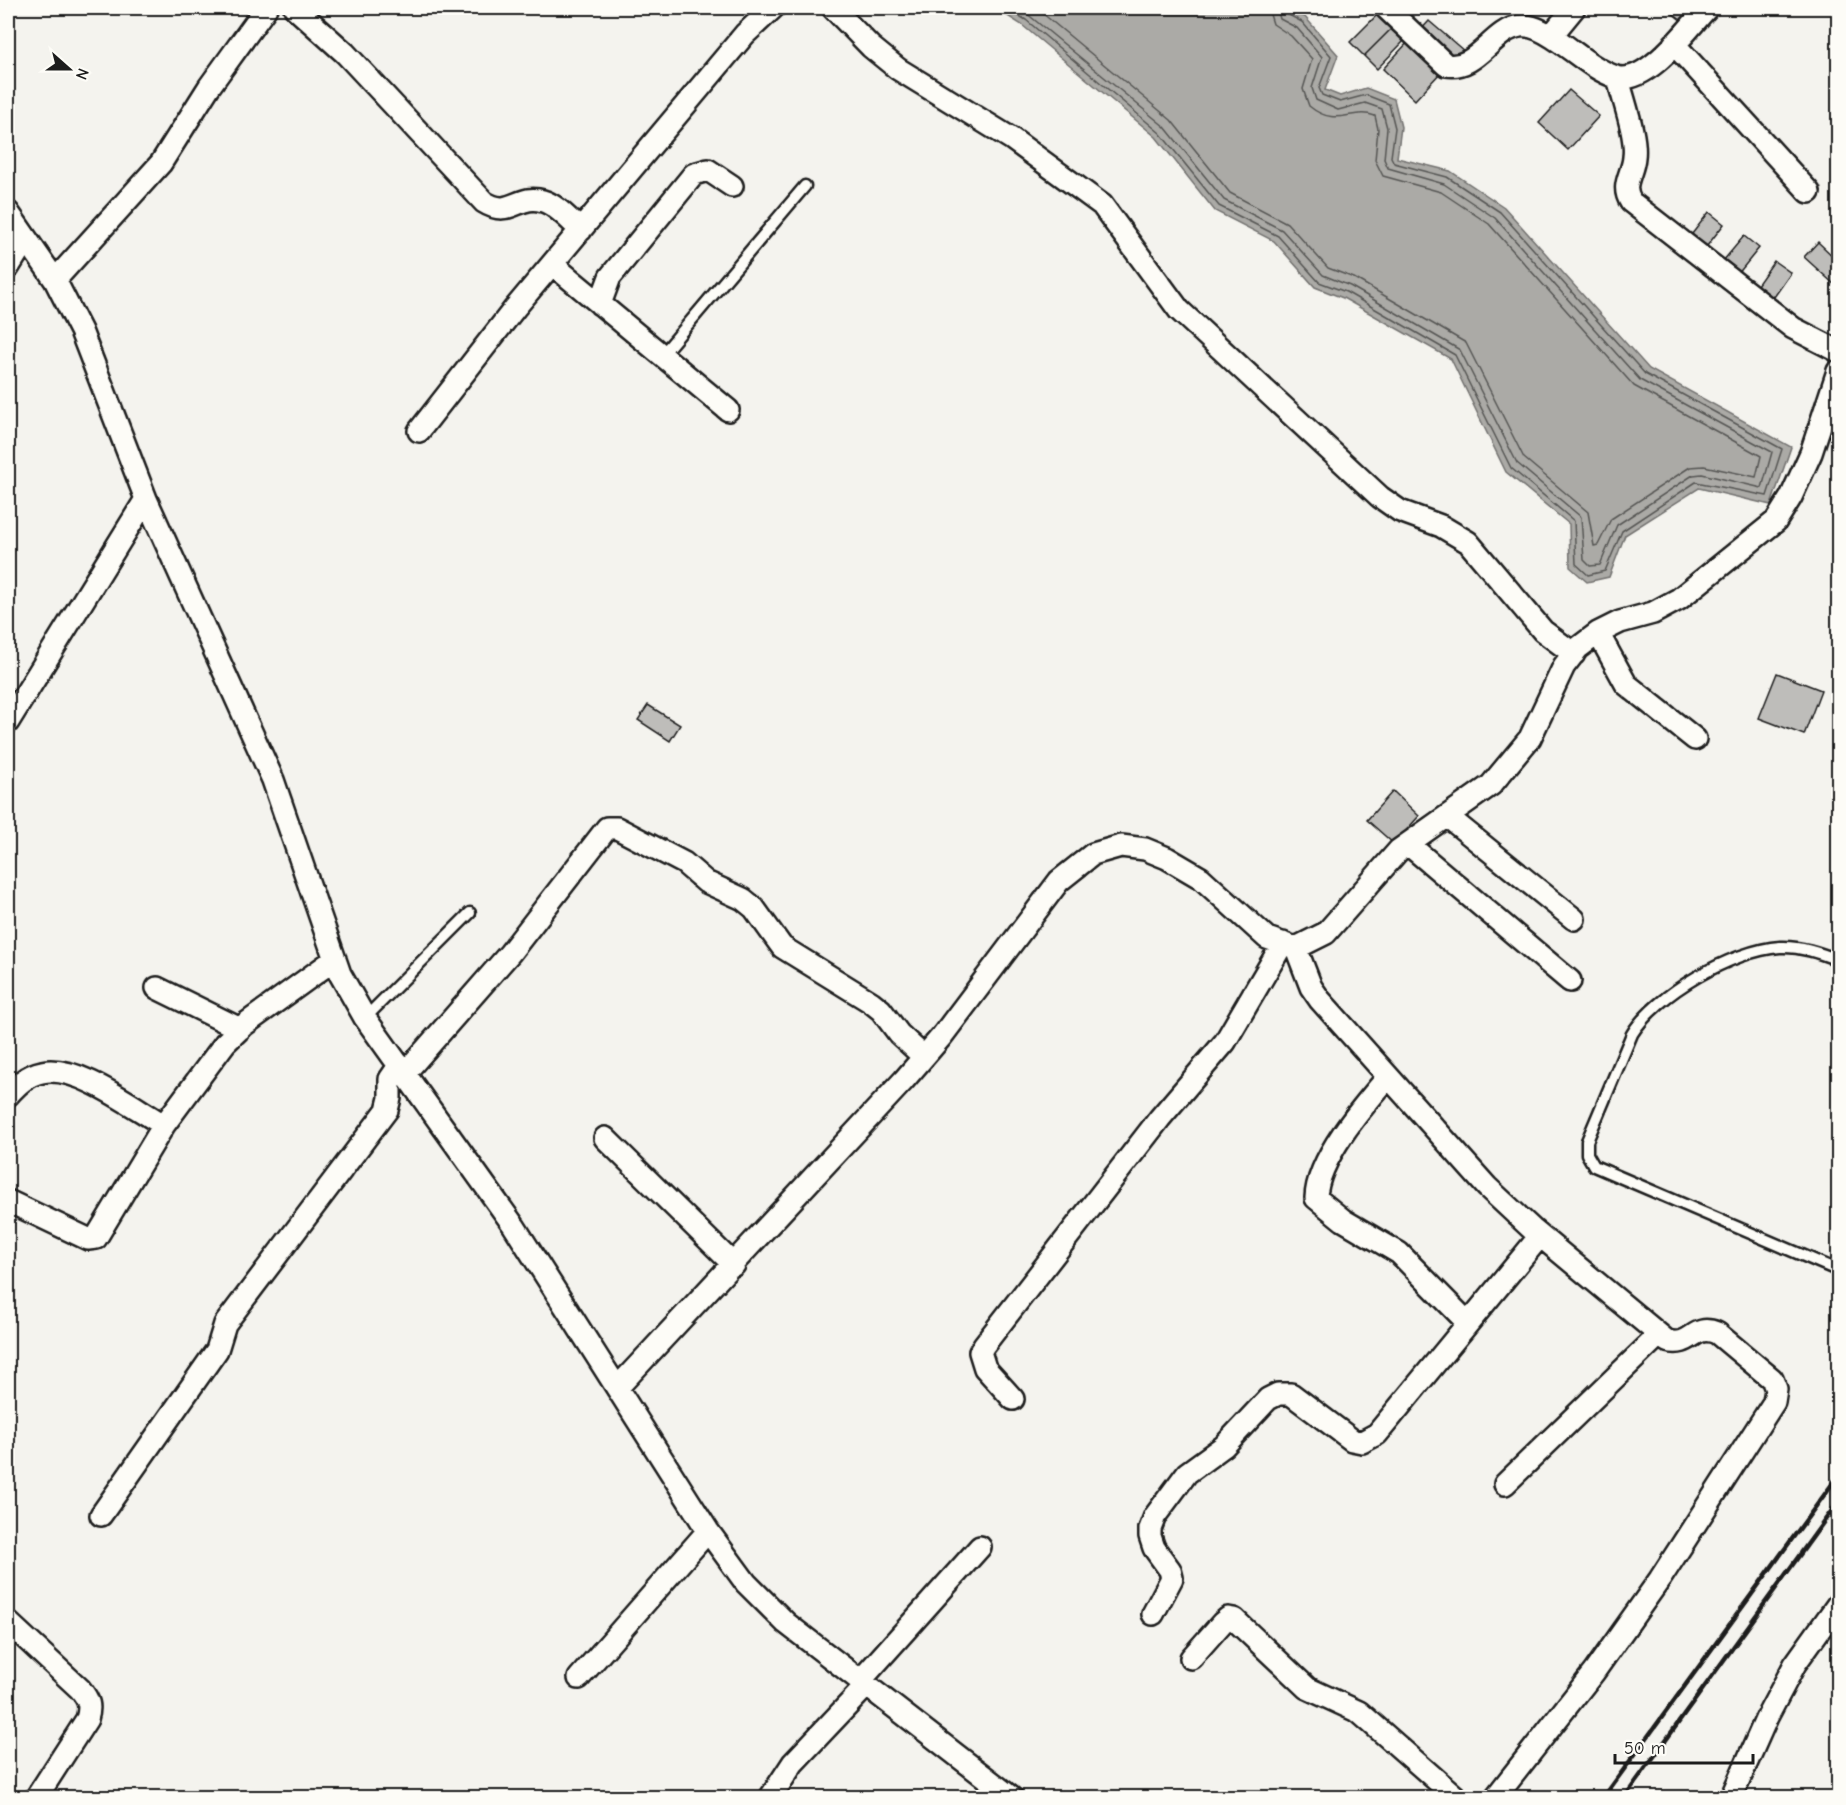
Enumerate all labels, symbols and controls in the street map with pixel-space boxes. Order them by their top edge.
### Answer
north arrow [39,39,99,99]
text: N [72,66,92,82]
scale bar [1615,1727,1753,1765]
text: 50 m [1624,1738,1666,1759]

